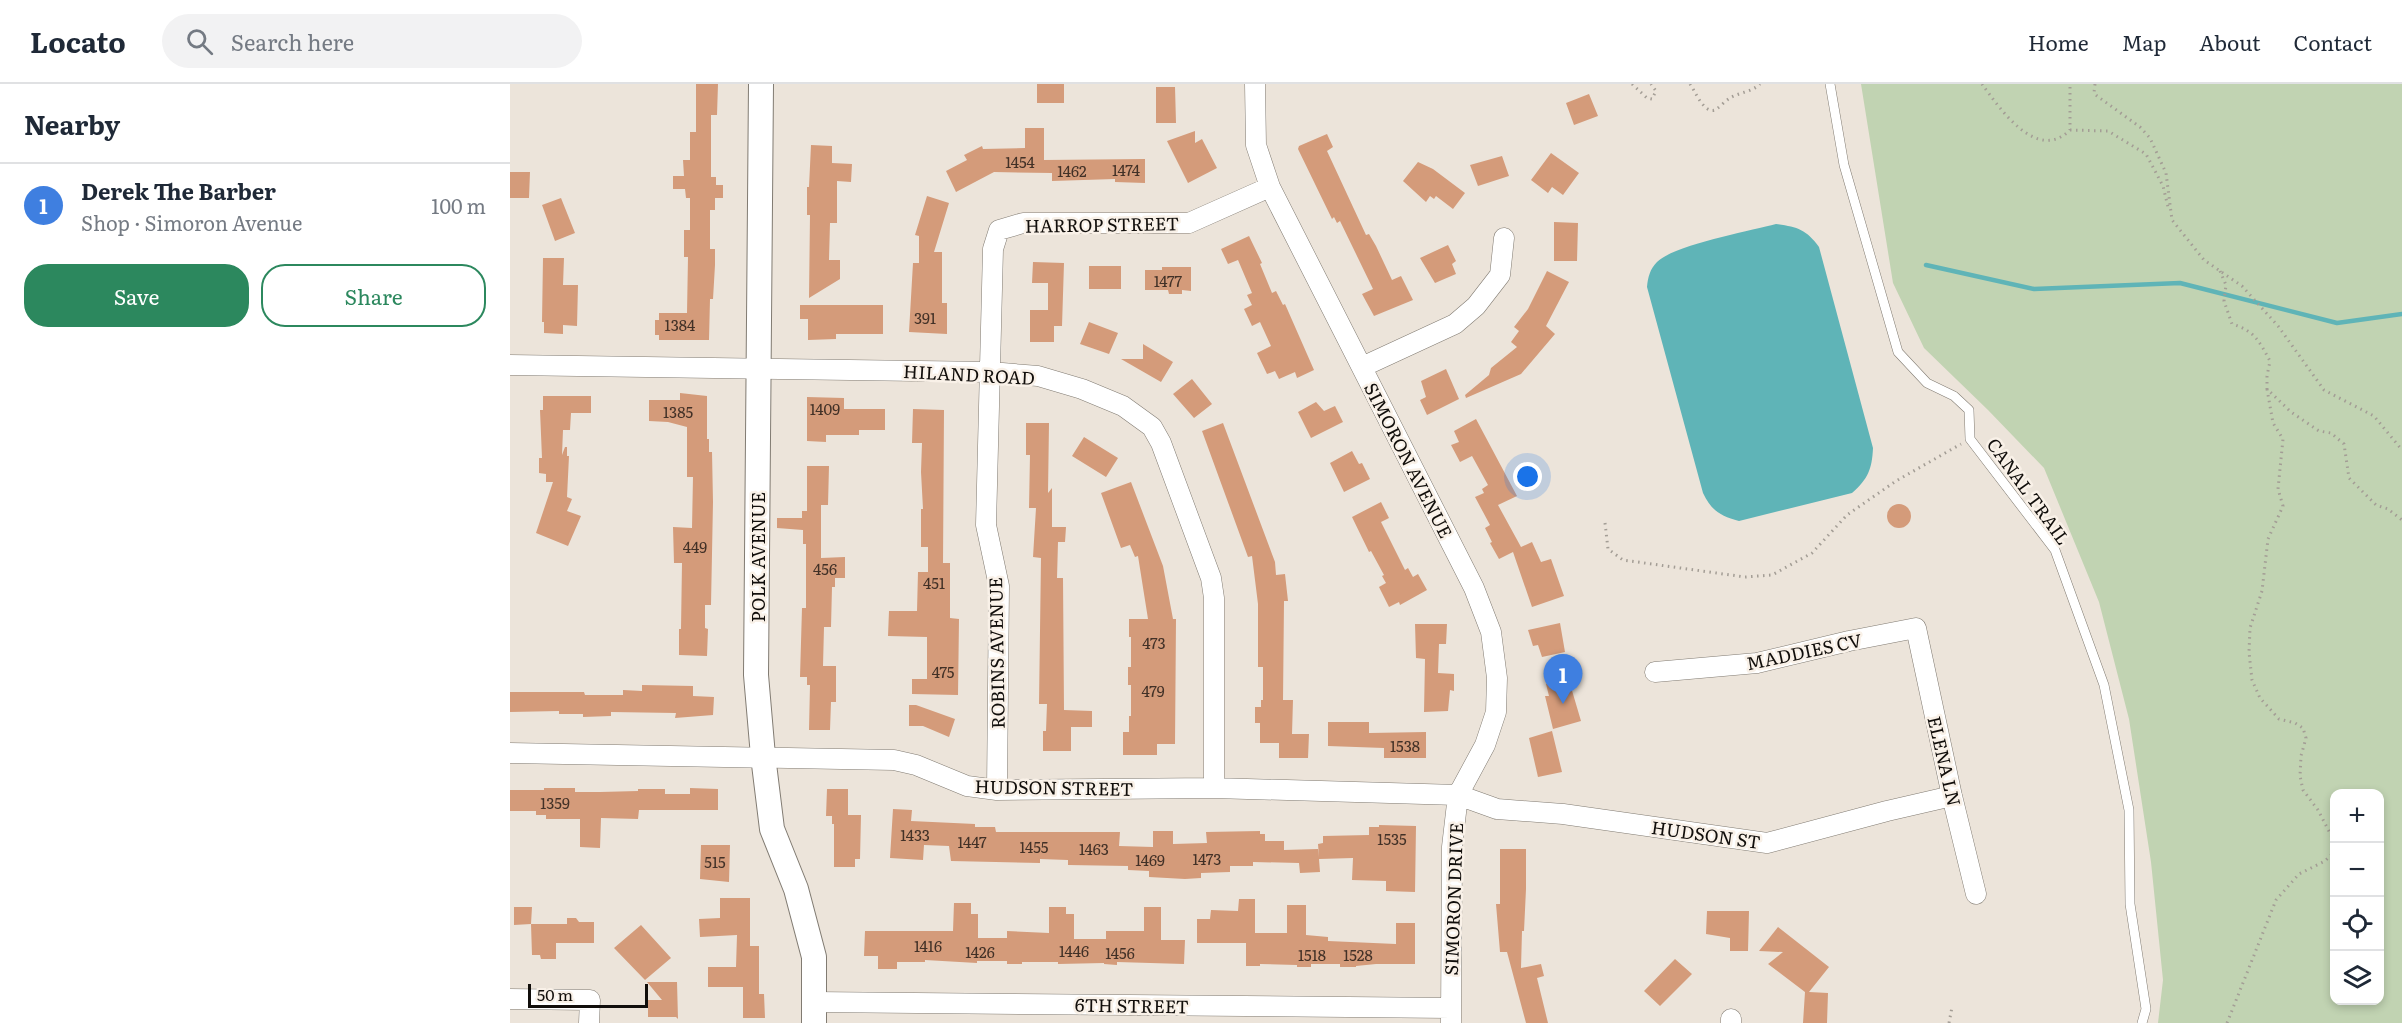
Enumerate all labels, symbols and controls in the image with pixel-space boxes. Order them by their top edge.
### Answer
search box [162,14,582,68]
text: Locato [30,20,126,62]
icon: search [183,25,216,58]
text: Search here [231,25,354,58]
text: Home [2028,26,2089,57]
text: Map [2122,26,2166,57]
text: About [2199,26,2261,57]
text: Contact [2294,26,2372,57]
text: Nearby [24,104,120,143]
house number: 1454 [1005,150,1035,173]
house number: 1474 [1112,158,1140,181]
house number: 1462 [1057,159,1087,182]
text: Derek The Barber [81,174,276,207]
text: 1 [39,190,48,220]
text: 100 m [431,190,486,220]
text: Shop · Simoron Avenue [81,207,302,237]
street label: HARROP STREET [1025,209,1179,239]
button: Save [24,264,249,327]
button: Share [261,264,486,327]
house number: 1477 [1154,269,1183,292]
house number: 391 [914,306,936,329]
house number: 1384 [665,313,695,336]
street label: HILAND ROAD [903,357,1035,391]
street label: SIMORON AVENUE [1358,378,1460,542]
house number: 1409 [810,397,840,420]
house number: 1385 [663,400,693,423]
street label: CANAL TRAIL [1981,432,2077,550]
your location [1513,462,1542,491]
street label: POLK AVENUE [744,492,771,622]
house number: 449 [683,535,707,558]
house number: 456 [813,557,837,580]
house number: 451 [923,571,945,594]
street label: ROBINS AVENUE [981,577,1011,729]
street label: MADDIES CV [1744,626,1864,676]
house number: 473 [1142,631,1166,654]
pin: 1 [1544,654,1582,704]
house number: 475 [932,660,955,683]
house number: 479 [1141,679,1165,702]
street label: ELENA LN [1922,713,1968,809]
house number: 1538 [1390,734,1420,757]
street label: HUDSON STREET [974,772,1134,802]
map controls [2330,789,2384,1005]
button: + [2330,789,2384,843]
house number: 1359 [540,791,570,814]
street label: HUDSON ST [1650,813,1762,855]
street label: SIMORON DRIVE [1437,822,1469,976]
house number: 1433 [900,823,930,846]
house number: 1535 [1377,827,1407,850]
house number: 1447 [957,830,987,853]
house number: 1455 [1019,835,1049,858]
house number: 1463 [1079,837,1109,860]
button: − [2330,843,2384,897]
house number: 1473 [1193,847,1221,870]
house number: 1469 [1135,848,1165,871]
house number: 515 [704,850,726,873]
button: locate [2330,897,2384,951]
house number: 1416 [914,934,942,957]
house number: 1446 [1059,939,1089,962]
house number: 1426 [965,940,995,963]
house number: 1456 [1105,941,1135,964]
house number: 1518 [1298,943,1326,966]
house number: 1528 [1343,943,1373,966]
button: layers [2330,951,2384,1005]
scale bar [528,981,648,1008]
text: 50 m [537,982,573,1006]
street label: 6TH STREET [1075,991,1189,1019]

